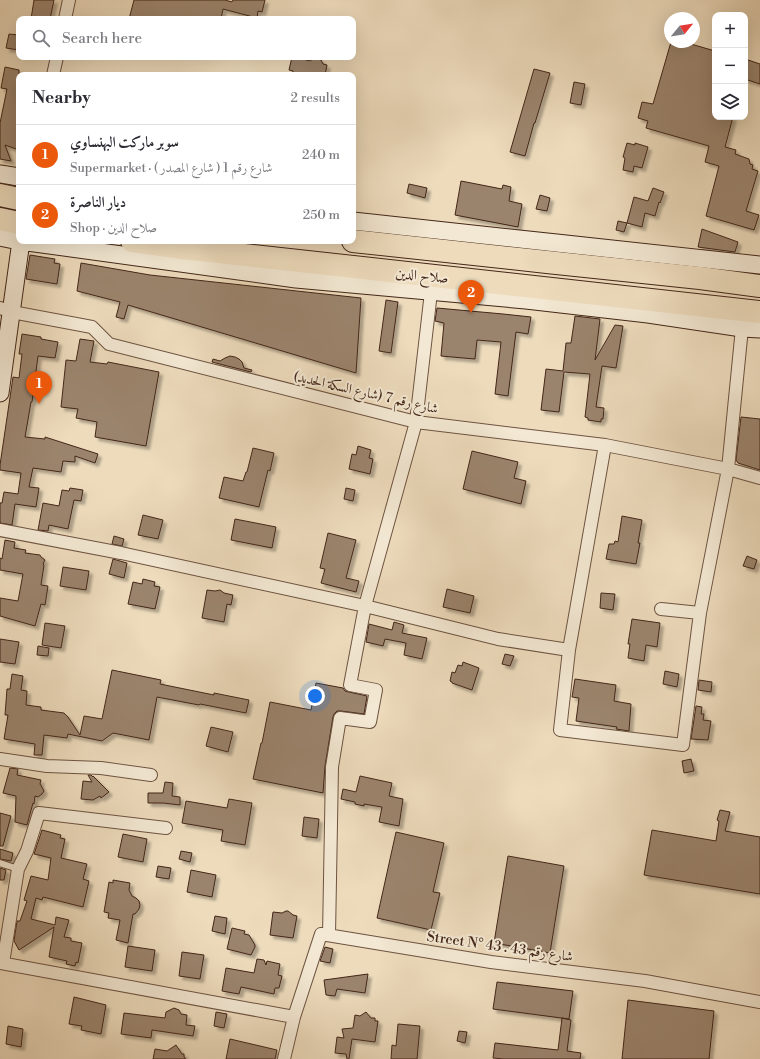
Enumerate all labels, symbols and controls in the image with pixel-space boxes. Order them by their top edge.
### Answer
north arrow [664,12,700,48]
map controls [712,12,748,120]
button: + [712,12,748,48]
search box [16,16,356,60]
icon: search [30,27,52,49]
text: Search here [62,29,142,48]
button: − [712,48,748,84]
button: layers [712,84,748,120]
text: Nearby [32,87,91,109]
text: 2 results [291,90,340,106]
text: سوبر ماركت البهنساوي [70,133,179,152]
text: 1 [42,147,48,163]
text: 240 m [302,147,340,163]
text: Supermarket · شارع رقم 1 ( شارع المصدر ) [70,160,272,176]
text: ديار الناصرة [70,193,126,212]
text: 2 [41,207,49,223]
text: 250 m [303,207,340,223]
text: Shop · صلاح الدين [70,220,157,236]
street label: صلاح الدين [394,264,449,291]
pin: 2 [458,280,484,313]
street label: شارع رقم 7 (شارع السكة الحديد) [291,368,440,422]
pin: 1 [26,371,52,404]
your location [305,686,325,706]
street label: Street N° 43 . شارع رقم 43 [425,928,574,970]

